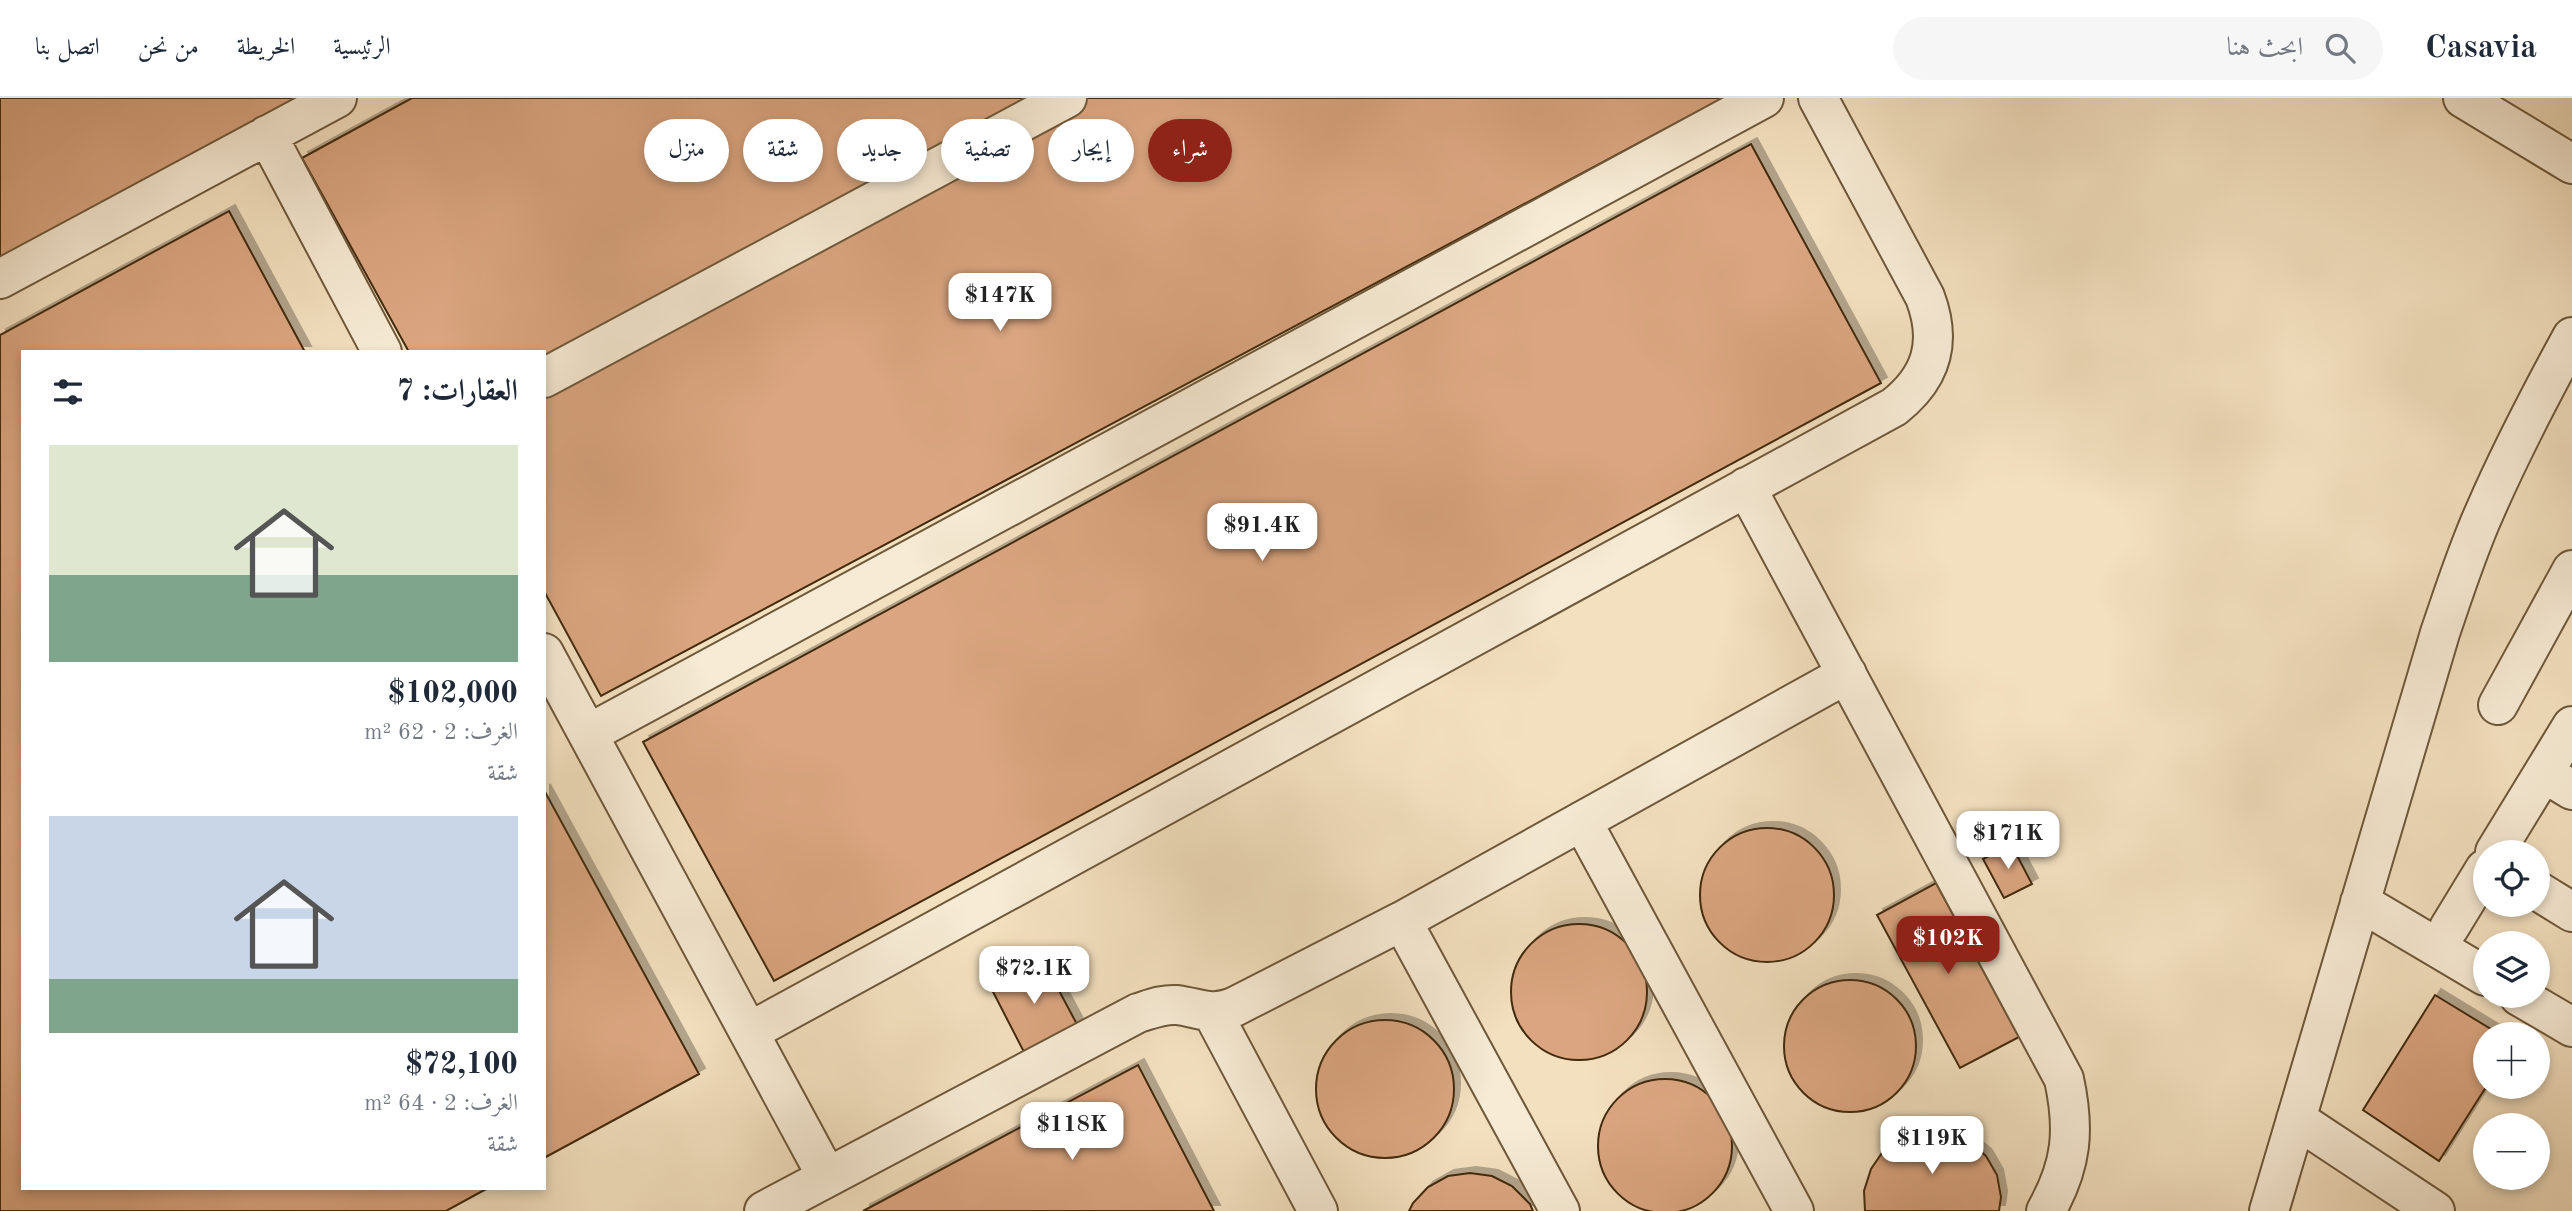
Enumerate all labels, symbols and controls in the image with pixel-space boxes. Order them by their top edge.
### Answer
search box [1893,17,2383,80]
icon: search [2321,29,2359,67]
text: Casavia [2425,32,2537,65]
text: ابحث هنا [2226,35,2303,61]
text: اتصل بنا [35,36,100,60]
text: من نحن [138,36,199,60]
text: الخريطة [237,36,295,60]
text: الرئيسية [333,36,391,60]
chip: منزل [644,119,729,182]
chip: شقة [743,119,823,182]
chip: جديد [837,119,927,182]
chip: تصفية [941,119,1034,182]
chip: إيجار [1048,119,1134,182]
chip: شراء [1148,119,1232,182]
pin: $147K [951,274,1049,333]
text: $147K [964,284,1036,307]
icon: filters [49,373,87,411]
text: العقارات: 7 [397,377,518,407]
icon: home [221,490,347,616]
pin: $91.4K [1205,504,1319,563]
text: $91.4K [1223,514,1301,537]
text: $102,000 [388,679,518,709]
text: الغرف: 2 · 62 m² [364,721,518,744]
text: شقة [488,762,518,785]
pin: $171K [1959,812,2057,871]
text: $171K [1972,822,2044,845]
map controls [2473,840,2550,1190]
button: locate [2473,840,2550,917]
icon: home [221,861,347,987]
pin: $102K [1899,916,1997,976]
text: $102K [1912,927,1984,950]
button: layers [2473,931,2550,1008]
pin: $72.1K [977,946,1091,1006]
text: $72.1K [995,957,1073,980]
button: + [2473,1022,2550,1099]
text: $72,100 [405,1050,518,1080]
text: الغرف: 2 · 64 m² [364,1092,518,1115]
pin: $118K [1023,1102,1121,1162]
text: $118K [1036,1113,1108,1136]
button: − [2473,1113,2550,1190]
pin: $119K [1883,1116,1981,1176]
text: $119K [1896,1127,1968,1150]
text: شقة [488,1133,518,1156]

